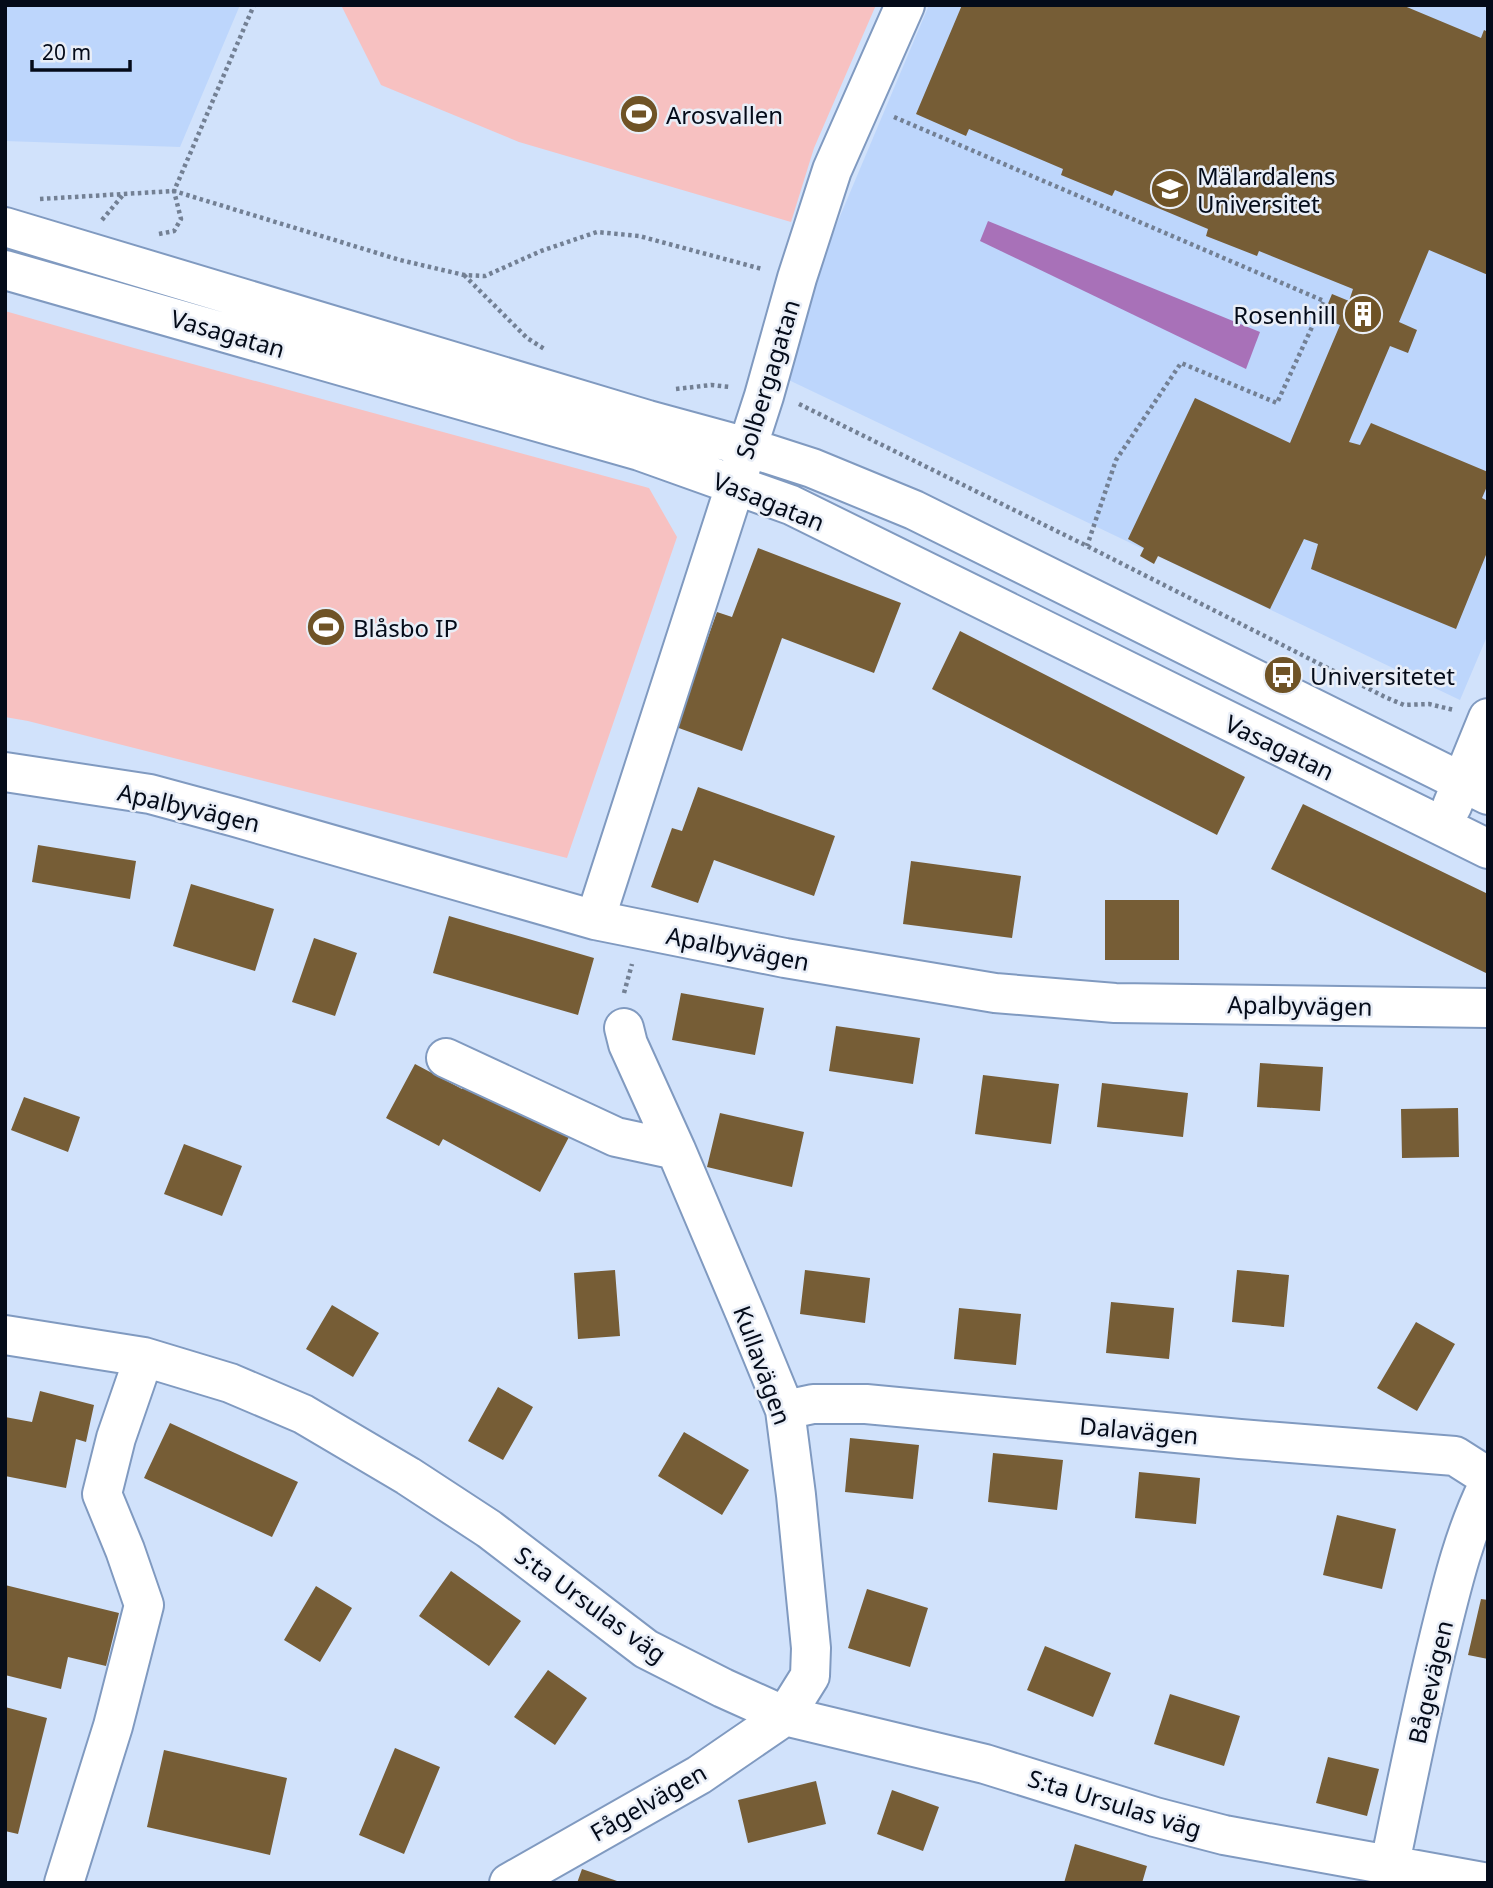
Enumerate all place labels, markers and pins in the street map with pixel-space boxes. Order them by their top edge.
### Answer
sports icon: Arosvallen [618,93,660,135]
place label: Arosvallen [666,98,783,131]
place label: Mälardalens Universitet [1197,159,1336,220]
school or university icon: Mälardalens Universitet [1149,168,1191,210]
building icon: Rosenhill [1342,293,1384,335]
place label: Rosenhill [1233,298,1336,331]
sports icon: Blåsbo IP [305,606,347,648]
place label: Blåsbo IP [353,611,458,644]
bus stop icon: Universitetet [1262,654,1304,696]
place label: Universitetet [1310,659,1455,692]

